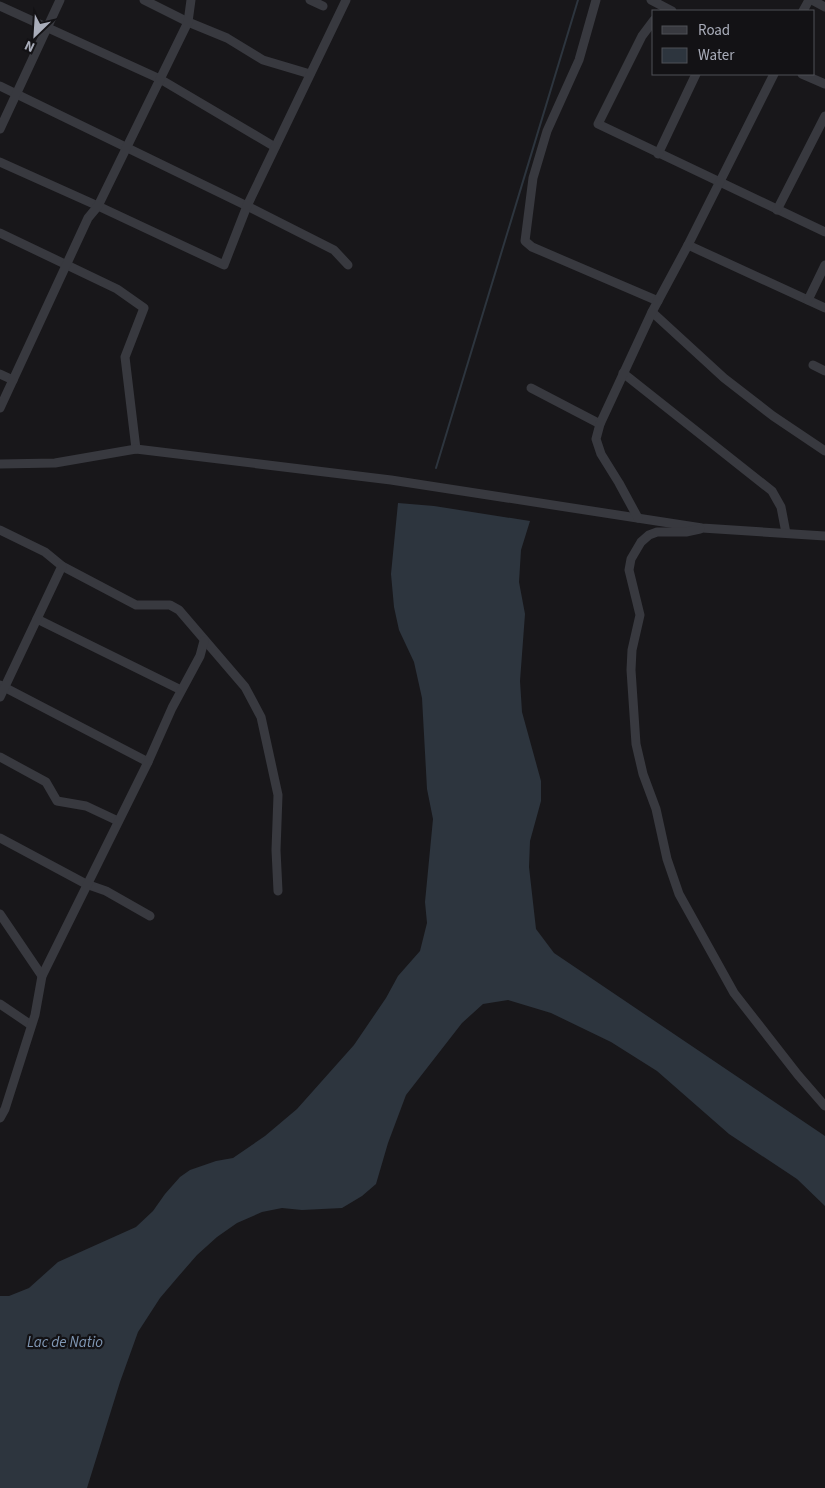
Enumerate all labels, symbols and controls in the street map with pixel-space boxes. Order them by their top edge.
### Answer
north arrow [10,10,60,60]
legend [652,10,815,75]
text: Road [698,20,730,41]
text: N [21,35,38,57]
text: Water [698,45,735,66]
water label: Lac de Natio [27,1332,103,1353]

